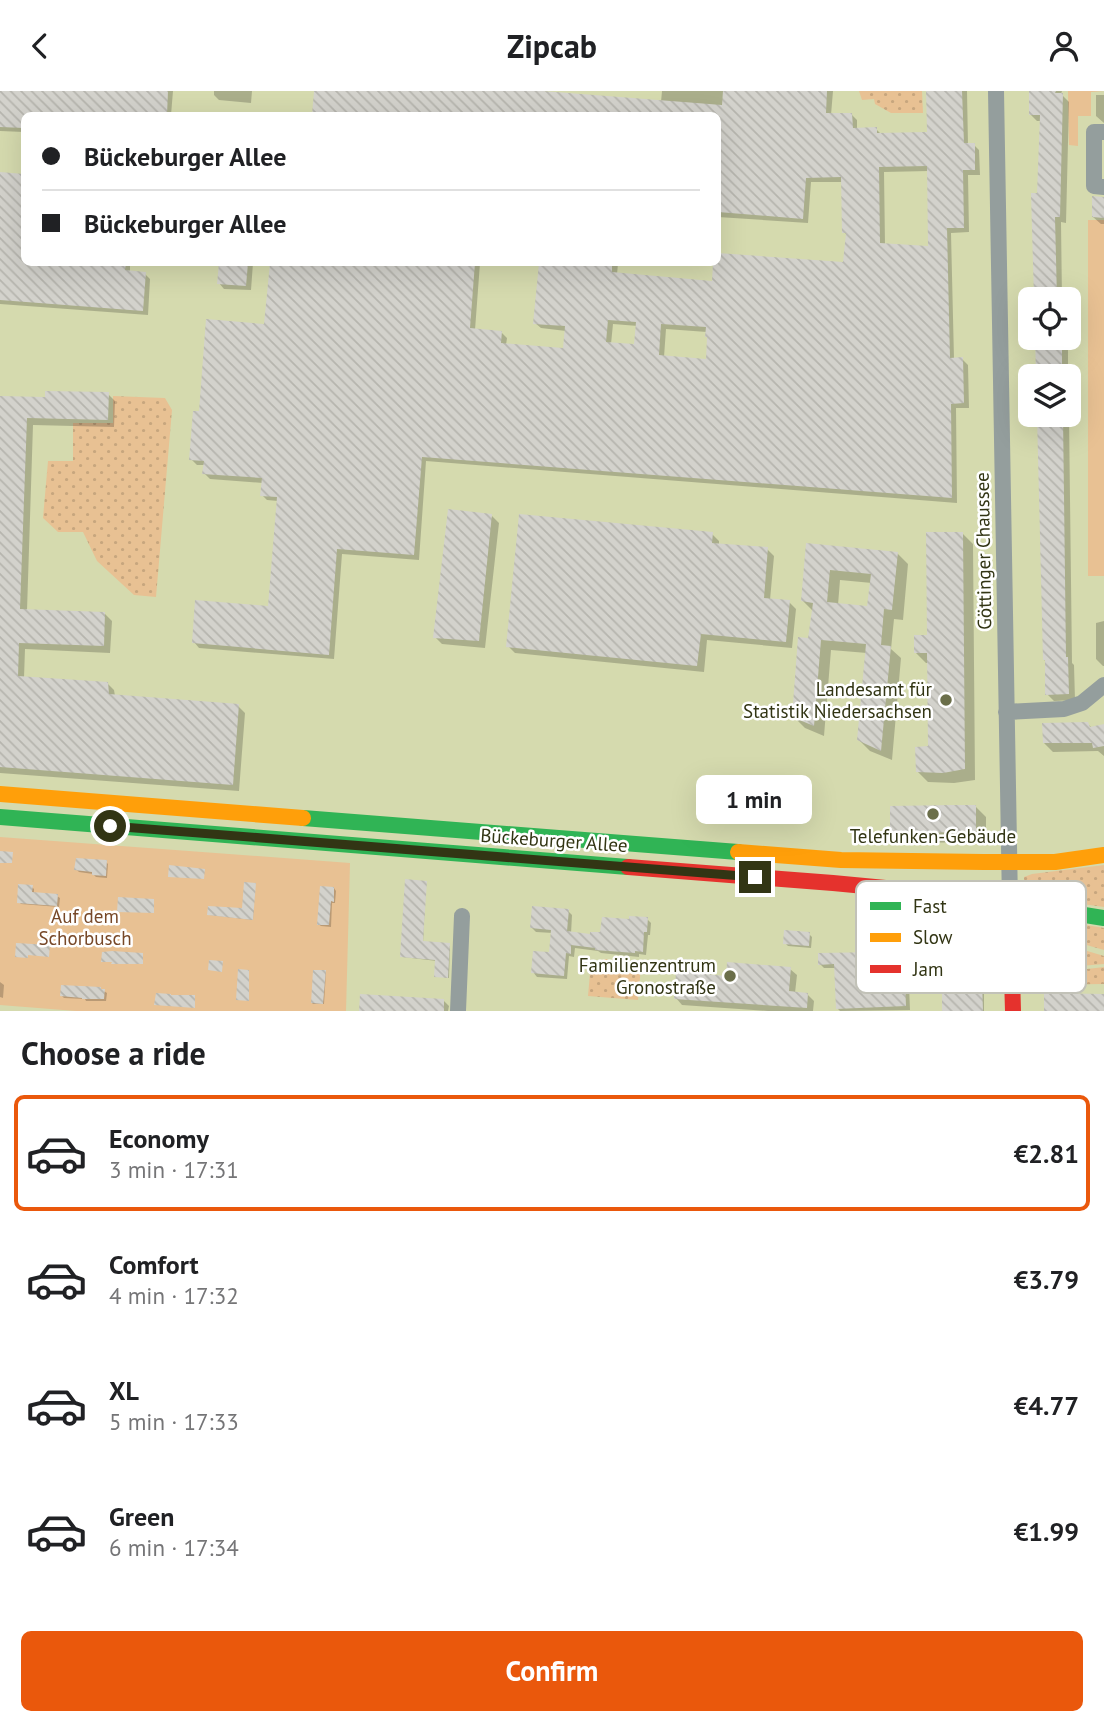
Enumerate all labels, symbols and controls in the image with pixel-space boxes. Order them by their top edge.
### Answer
text: Zipcab [507,25,597,67]
icon: back [21,27,59,65]
icon: person [1045,27,1083,65]
text: Bückeburger Allee [84,140,286,173]
text: Bückeburger Allee [84,207,286,240]
map controls [1018,287,1081,427]
button: locate [1018,287,1081,350]
button: layers [1018,364,1081,427]
street label: Göttinger Chaussee [970,472,996,630]
place label: Landesamt für Statistik Niedersachsen [743,677,933,723]
marker: Landesamt für Statistik Niedersachsen [938,692,954,708]
callout: 1 min [697,775,813,825]
text: 1 min [726,785,782,814]
marker: Telefunken-Gebäude [925,806,941,822]
route start [94,810,126,842]
street label: Bückeburger Allee [480,823,628,857]
place label: Telefunken-Gebäude [850,824,1016,848]
route end [739,861,771,893]
legend [856,881,1086,993]
text: Fast [913,894,947,918]
park label: Auf dem Schorbusch [38,904,132,950]
text: Slow [913,925,953,949]
place label: Familienzentrum Gronostraße [579,953,716,999]
text: Jam [912,957,943,981]
marker: Familienzentrum Gronostraße [722,968,738,984]
text: Choose a ride [21,1032,206,1074]
icon: car [25,1122,88,1185]
text: Economy [109,1122,209,1155]
text: €2.81 [1014,1137,1079,1170]
text: 3 min · 17:31 [109,1155,239,1184]
icon: car [25,1248,88,1311]
text: Comfort [109,1248,199,1281]
text: €3.79 [1014,1263,1079,1296]
text: 4 min · 17:32 [109,1281,239,1310]
icon: car [25,1374,88,1437]
text: XL [109,1374,139,1407]
text: €4.77 [1014,1389,1079,1422]
text: 5 min · 17:33 [109,1407,239,1436]
icon: car [25,1500,88,1563]
text: Green [109,1500,174,1533]
text: €1.99 [1014,1515,1079,1548]
text: 6 min · 17:34 [109,1533,239,1562]
button: Confirm [21,1631,1083,1711]

